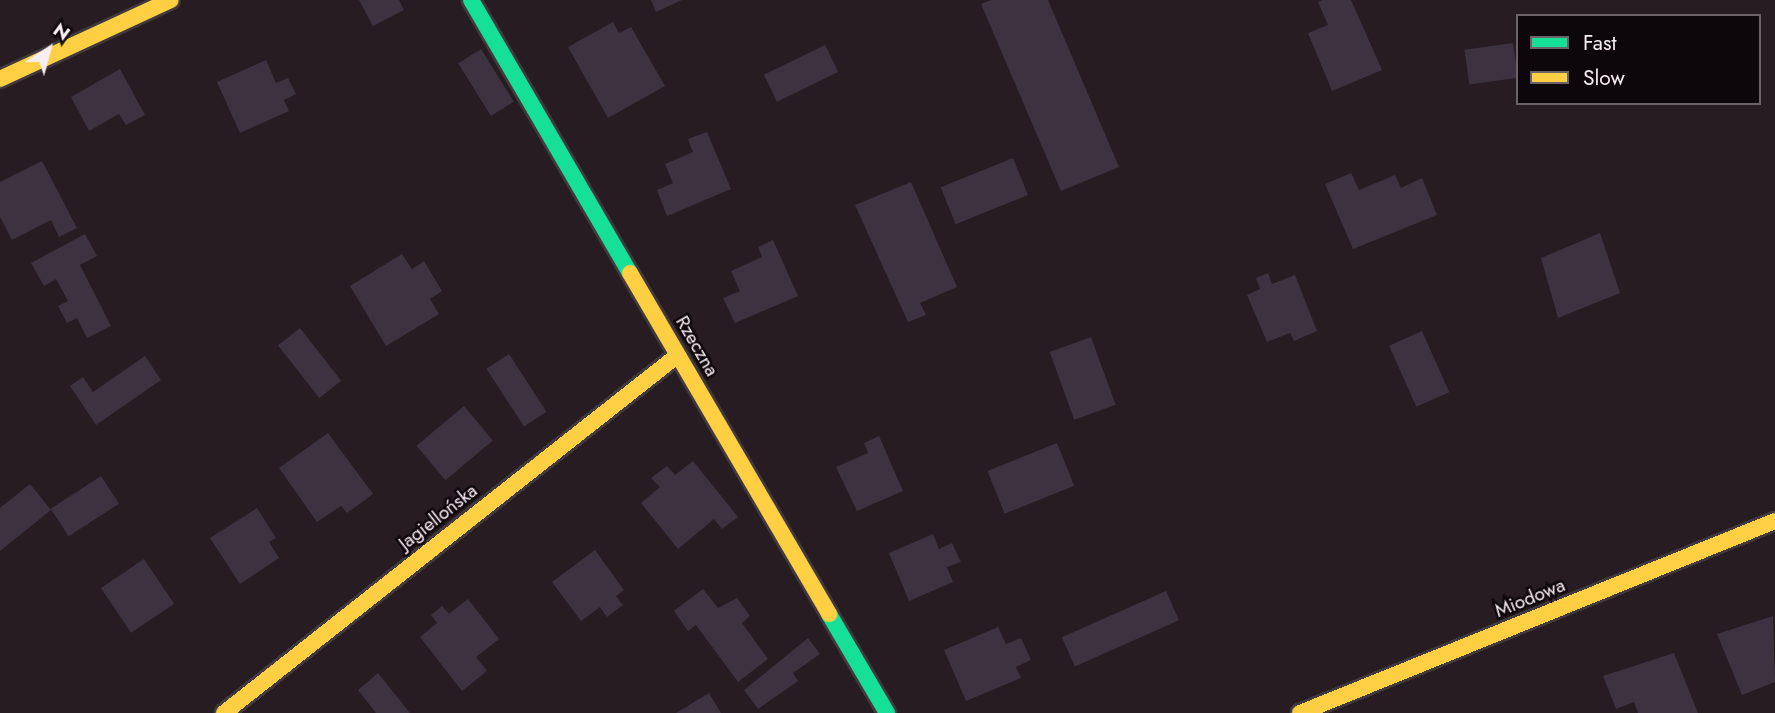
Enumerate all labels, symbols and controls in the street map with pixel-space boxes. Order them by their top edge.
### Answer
north arrow [14,14,84,84]
legend [1516,14,1761,105]
text: N [48,16,76,47]
text: Fast [1583,28,1616,58]
text: Slow [1583,63,1625,93]
street label: Rzeczna [671,312,723,380]
street label: Jagiellońska [394,479,482,555]
street label: Miodowa [1492,574,1568,622]

